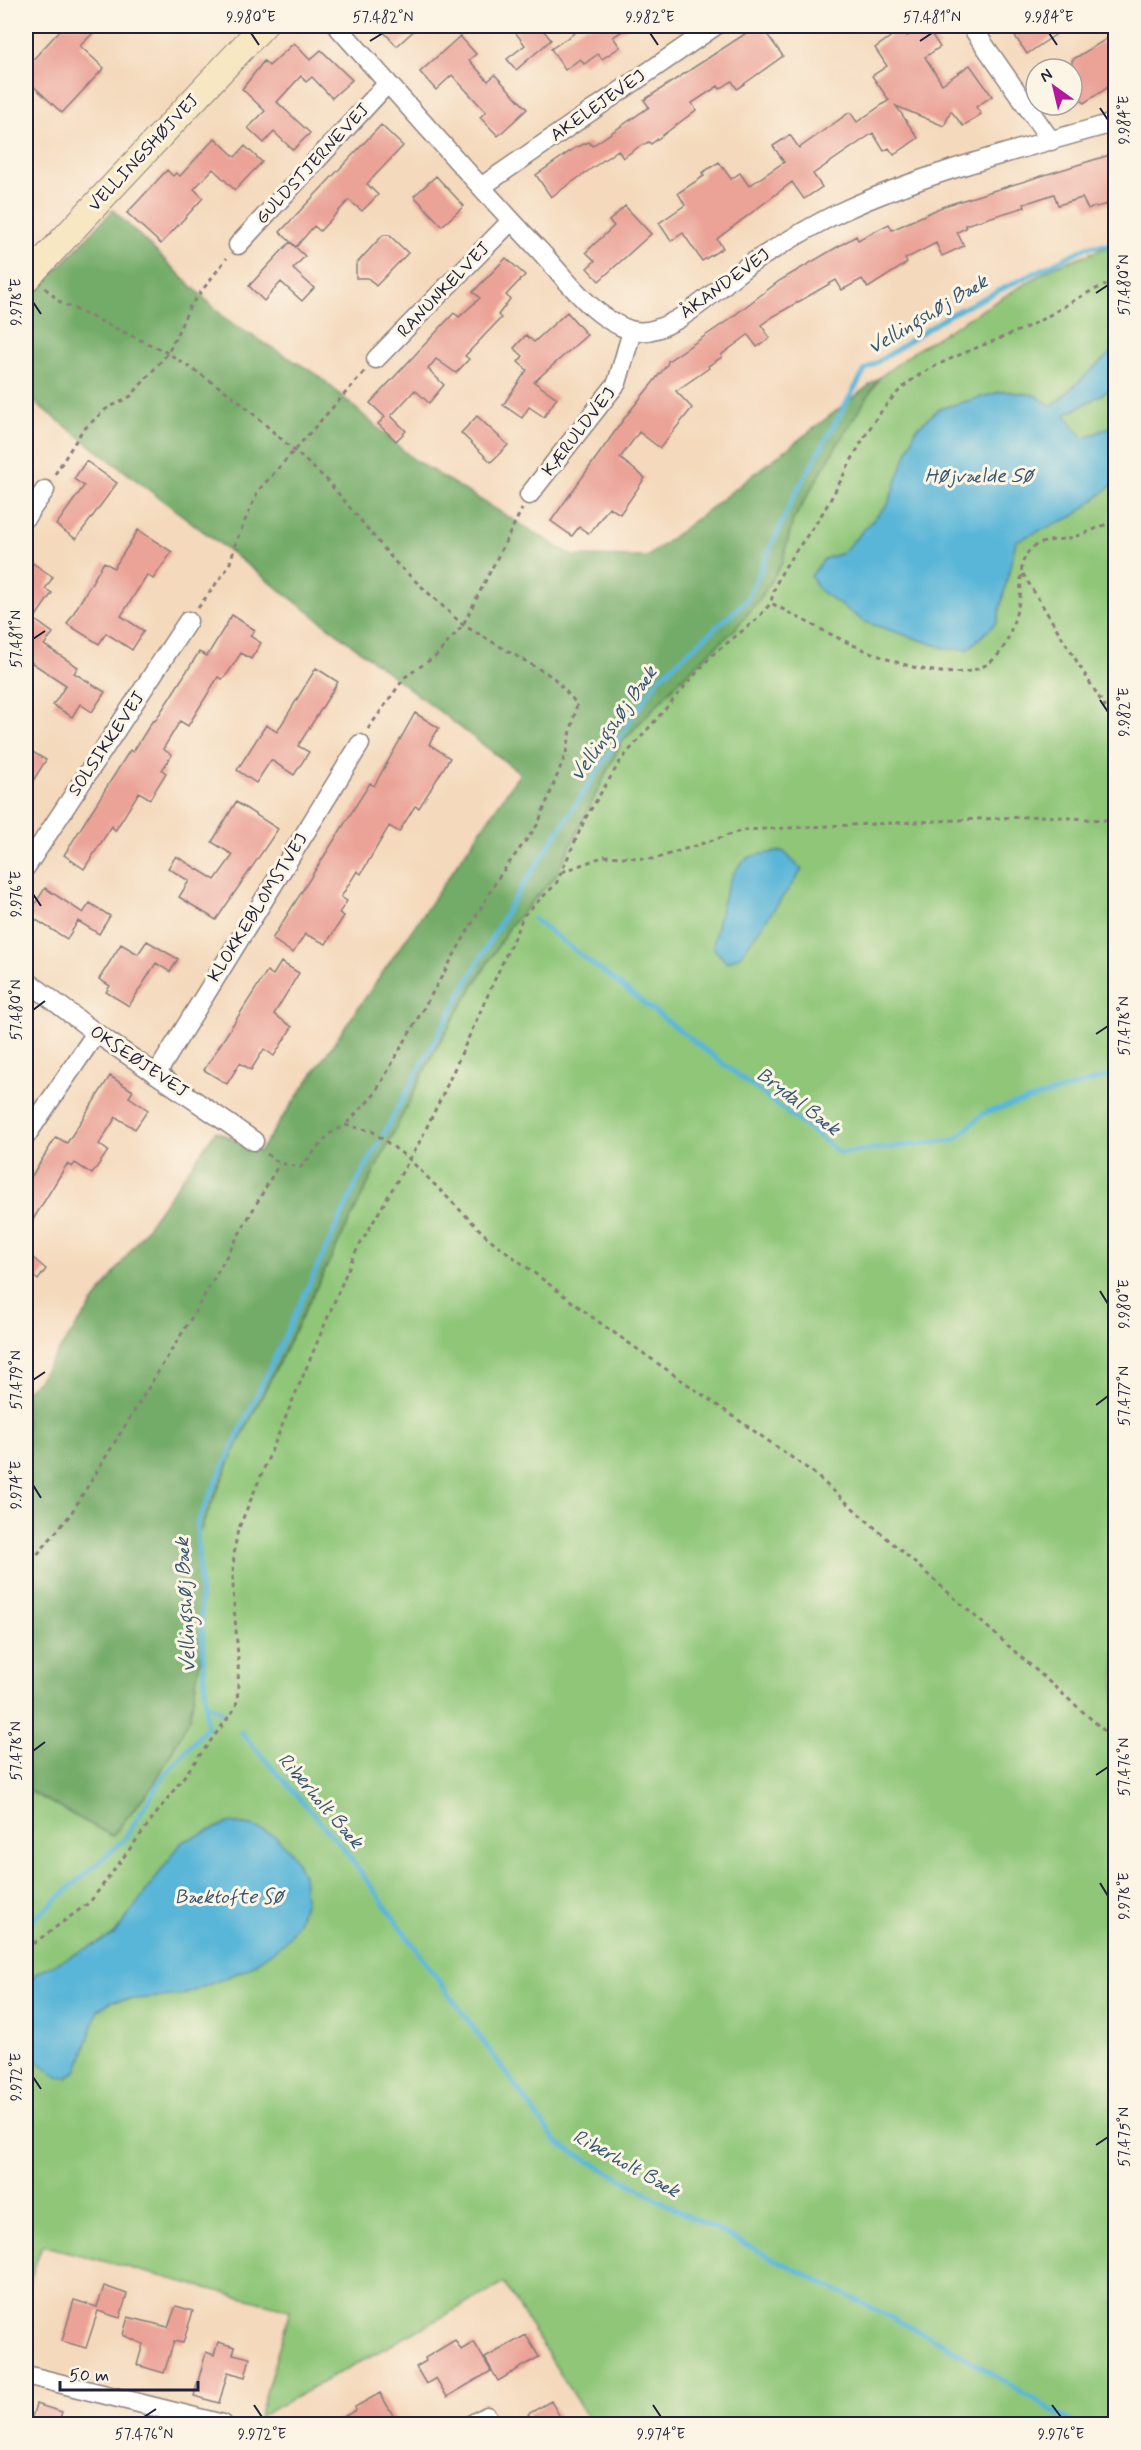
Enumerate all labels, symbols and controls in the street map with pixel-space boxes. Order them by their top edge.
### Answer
text: 9.980°E [226,8,276,28]
text: 57.482°N [352,8,414,28]
text: 9.982°E [625,8,675,28]
text: 57.481°N [903,8,961,28]
text: 9.984°E [1024,8,1074,28]
north arrow [1024,57,1084,117]
street label: AKELEJEVEJ [546,64,650,148]
text: N [1036,64,1057,87]
street label: VELLINGSHØJVEJ [83,89,205,217]
text: 9.984°E [1115,95,1135,145]
street label: GULDSTJERNEVEJ [251,98,375,230]
street label: RANUNKELVEJ [392,237,496,343]
street label: ÅKANDEVEJ [675,243,775,325]
text: 57.480°N [1115,254,1135,316]
water label: Vellingshøj Bæk [863,268,996,363]
text: 9.978°E [7,278,27,326]
street label: KÆRULDVEJ [537,383,621,481]
water label: Højvælde Sø [925,463,1035,490]
text: 57.481°N [7,610,27,668]
water label: Vellingshøj Bæk [564,659,667,788]
street label: SOLSIKKEVEJ [63,687,151,801]
text: 9.982°E [1115,687,1135,737]
street label: KLOKKEBLOMSTVEJ [203,829,313,987]
text: 9.976°E [7,870,27,917]
text: 57.480°N [7,979,27,1041]
text: 57.478°N [1115,996,1135,1056]
street label: OKSEØJEVEJ [85,1020,193,1104]
water label: Brydal Bæk [751,1062,847,1144]
text: 9.980°E [1115,1279,1135,1329]
text: 57.479°N [7,1350,27,1410]
text: 57.477°N [1115,1366,1135,1426]
text: 9.974°E [7,1461,27,1509]
water label: Vellingshøj Bæk [169,1535,205,1673]
text: 57.478°N [7,1721,27,1781]
text: 57.476°N [1115,1738,1135,1796]
water label: Riberholt Bæk [271,1747,370,1856]
text: 9.978°E [1115,1872,1135,1920]
water label: Bæktofte Sø [175,1884,286,1911]
text: 9.972°E [7,2052,27,2101]
text: 57.475°N [1115,2107,1135,2167]
water label: Riberholt Bæk [568,2123,686,2205]
scale bar [60,2354,198,2392]
text: 50 m [69,2364,109,2388]
text: 57.476°N [115,2425,173,2445]
text: 9.972°E [238,2425,287,2445]
text: 9.974°E [637,2425,685,2445]
text: 9.976°E [1038,2425,1085,2445]

